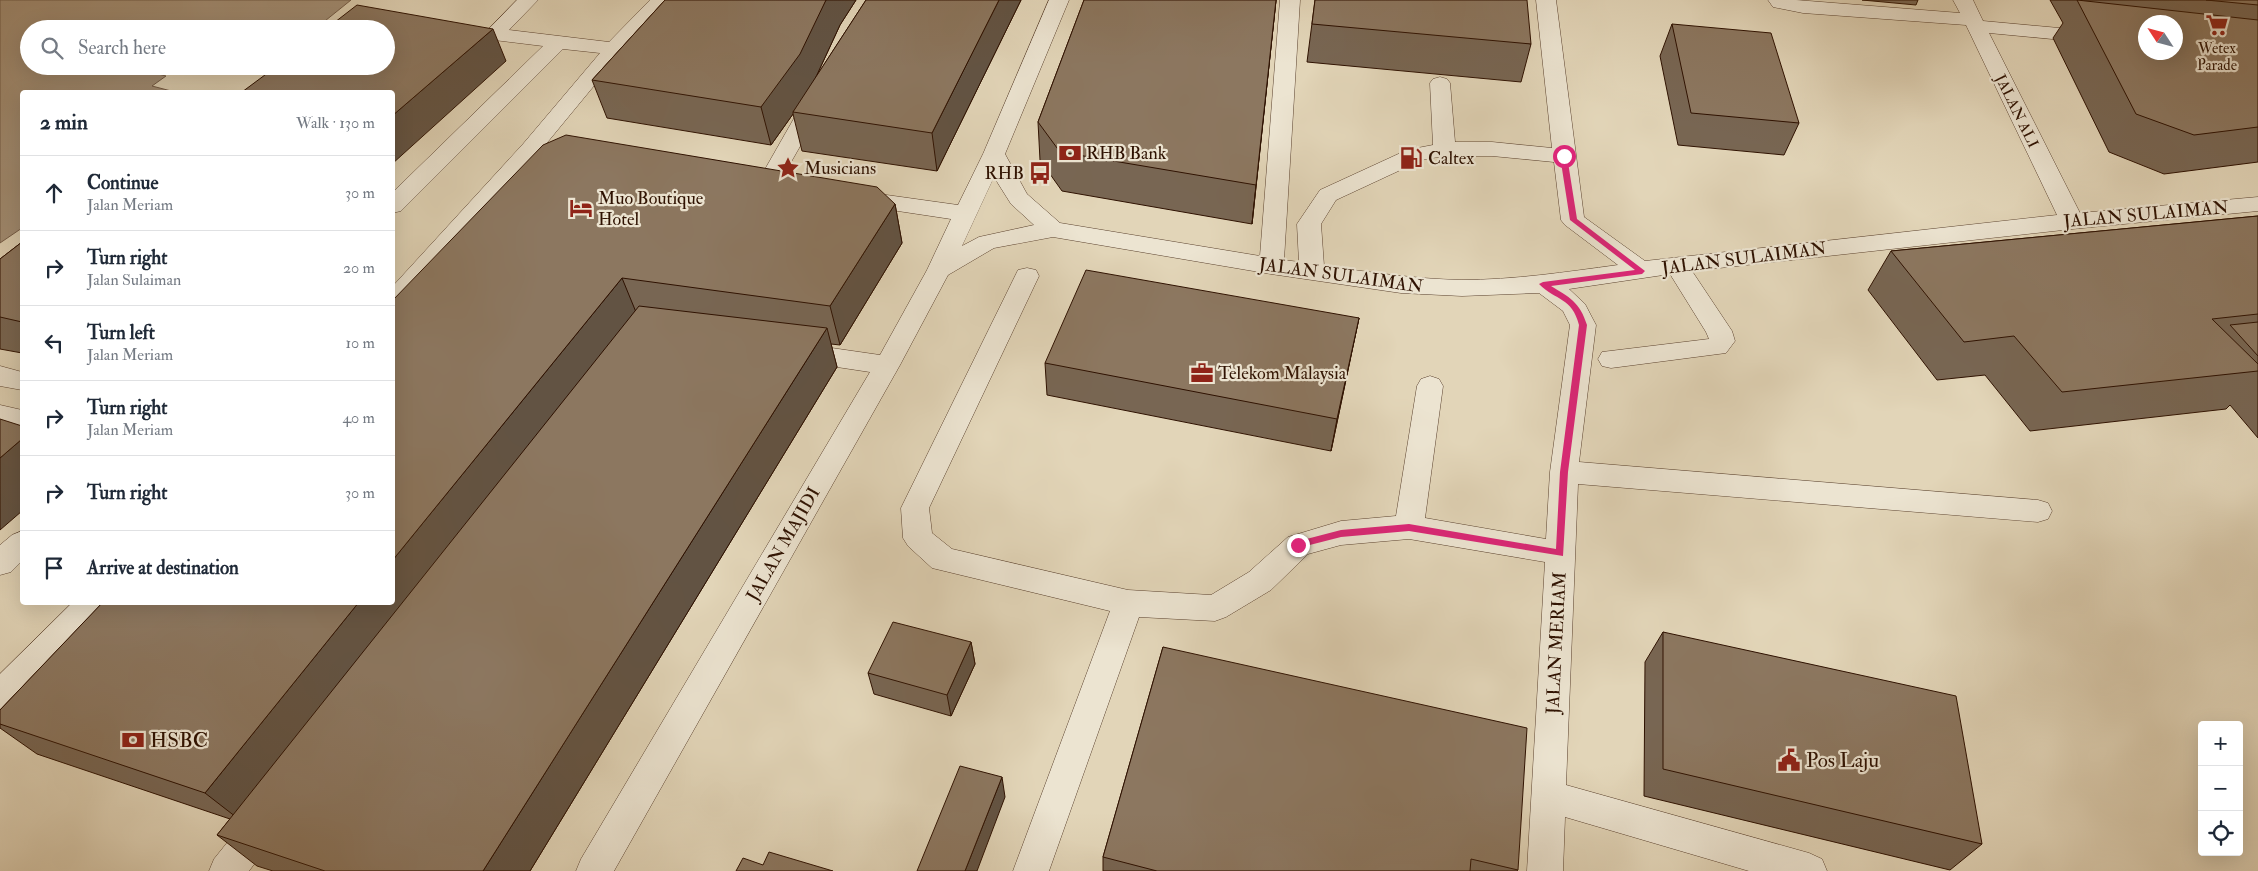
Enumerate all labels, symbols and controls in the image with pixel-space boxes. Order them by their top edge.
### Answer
supermarket icon: Wetex Parade [2204,12,2230,38]
north arrow [2138,15,2183,60]
search box [20,20,395,75]
icon: search [38,34,66,62]
text: Search here [78,36,166,60]
place label: Wetex Parade [2197,39,2237,75]
street label: JALAN ALI [1989,71,2042,151]
text: 2 min [40,109,88,136]
text: Walk · 130 m [296,113,375,133]
bank icon: RHB Bank [1057,140,1083,166]
place label: RHB Bank [1086,142,1167,165]
fuel station icon: Caltex [1398,145,1424,171]
route start [1553,145,1576,168]
place label: Caltex [1428,147,1474,170]
place icon: Musicians [775,155,801,181]
place label: Musicians [804,157,876,180]
bus stop icon: RHB [1027,160,1053,186]
place label: RHB [985,162,1024,185]
text: Continue [87,171,158,195]
icon: ahead [40,179,68,207]
text: 30 m [345,183,375,203]
place label: Muo Boutique Hotel [598,187,704,231]
text: Jalan Meriam [87,195,173,215]
hotel icon: Muo Boutique Hotel [568,195,594,221]
street label: JALAN SULAIMAN [2062,196,2230,233]
street label: JALAN SULAIMAN [1659,237,1828,280]
text: Turn right [87,246,167,270]
street label: JALAN SULAIMAN [1256,252,1425,298]
icon: right [40,254,68,282]
text: 20 m [343,258,375,278]
text: Jalan Sulaiman [87,270,181,290]
text: Turn left [87,321,155,345]
icon: left [40,329,68,357]
text: 10 m [345,333,375,353]
text: Jalan Meriam [87,345,173,365]
office icon: Telekom Malaysia [1189,360,1215,386]
place label: Telekom Malaysia [1218,362,1347,385]
text: Turn right [87,396,167,420]
icon: right [40,404,68,432]
text: 40 m [342,408,375,428]
text: Jalan Meriam [87,420,173,440]
icon: right [40,479,68,507]
text: Turn right [87,481,167,505]
text: 30 m [345,483,375,503]
street label: JALAN MAJIDI [741,483,825,606]
route end [1287,534,1310,557]
icon: arrive [40,554,68,582]
text: Arrive at destination [87,556,239,580]
street label: JALAN MERIAM [1541,571,1572,716]
map controls [2198,721,2243,856]
button: + [2198,721,2243,766]
bank icon: HSBC [120,727,146,753]
place label: HSBC [150,727,208,754]
public building icon: Pos Laju [1776,747,1802,773]
place label: Pos Laju [1806,747,1879,774]
button: − [2198,766,2243,811]
button: locate [2198,811,2243,856]

